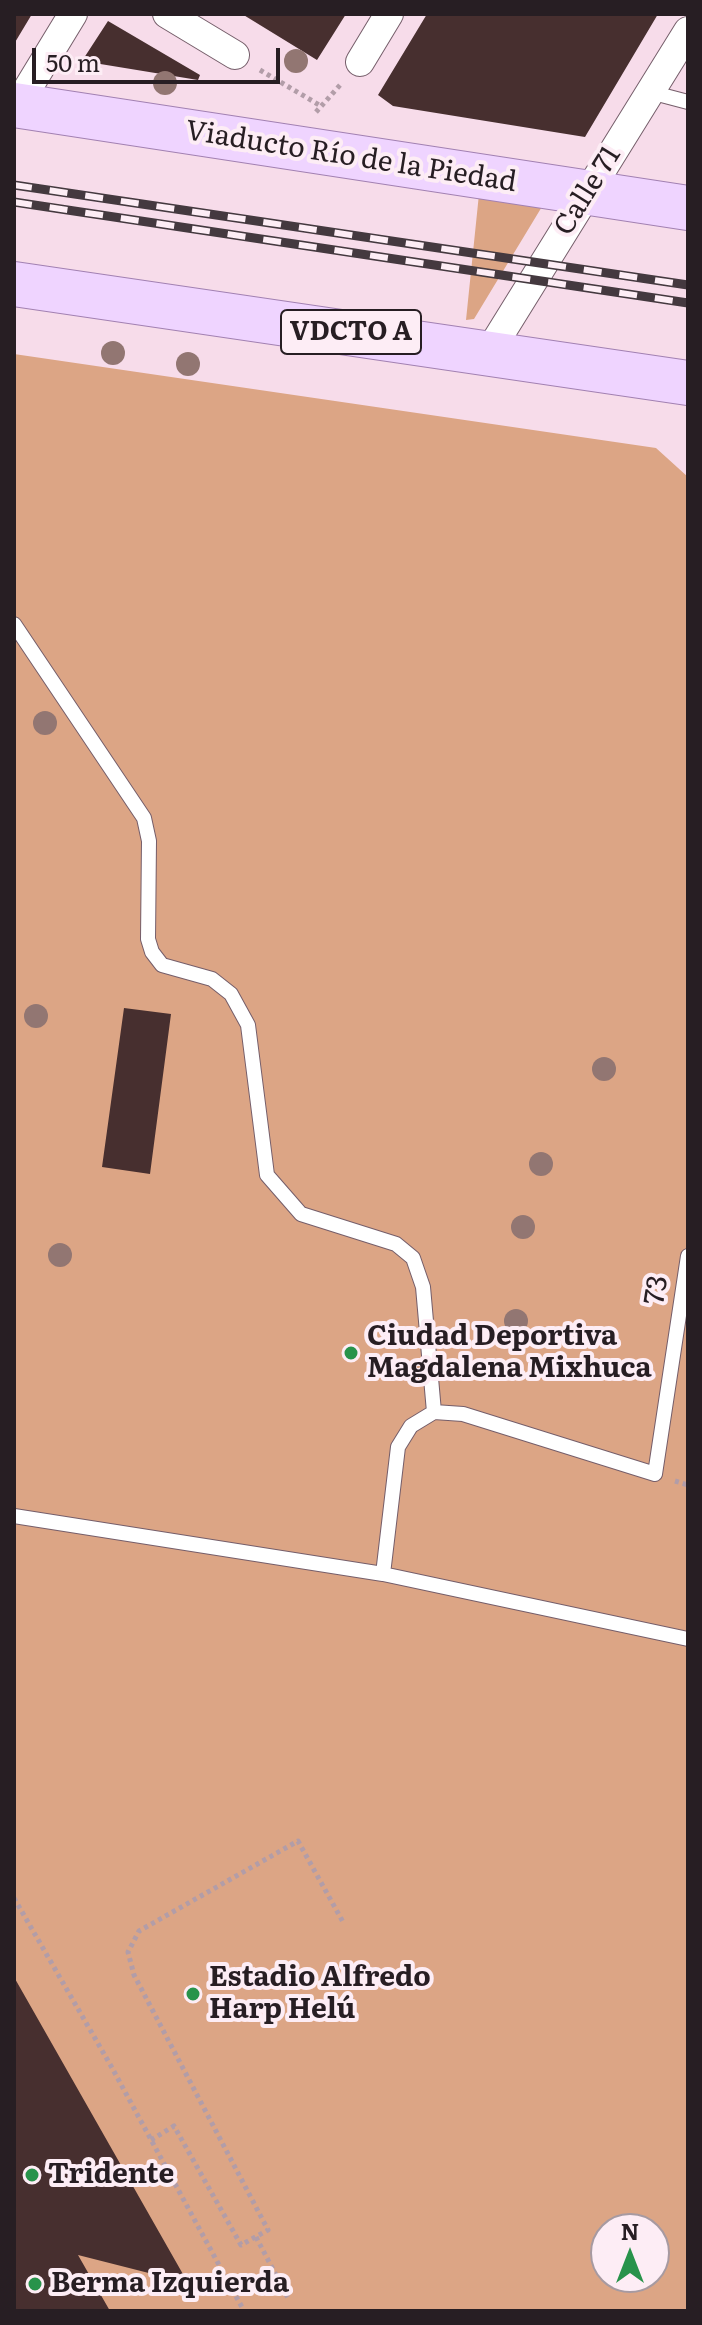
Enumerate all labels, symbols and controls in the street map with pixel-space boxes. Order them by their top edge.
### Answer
scale bar [36,32,284,82]
text: 50 m [46,44,100,79]
street label: Viaducto Río de la Piedad [183,114,519,200]
street label: Calle 71 [548,140,628,242]
road number: VDCTO A [281,310,421,354]
street label: 73 [638,1273,676,1307]
place label: Ciudad Deportiva Magdalena Mixhuca [367,1320,652,1386]
marker: Ciudad Deportiva Magdalena Mixhuca [342,1344,360,1362]
place label: Estadio Alfredo Harp Helú [209,1961,431,2027]
marker: Estadio Alfredo Harp Helú [184,1985,202,2003]
place label: Tridente [48,2158,174,2192]
marker: Tridente [23,2166,41,2184]
north arrow [590,2213,670,2293]
text: N [621,2214,639,2247]
place label: Berma Izquierda [51,2267,289,2301]
marker: Berma Izquierda [26,2275,44,2293]

